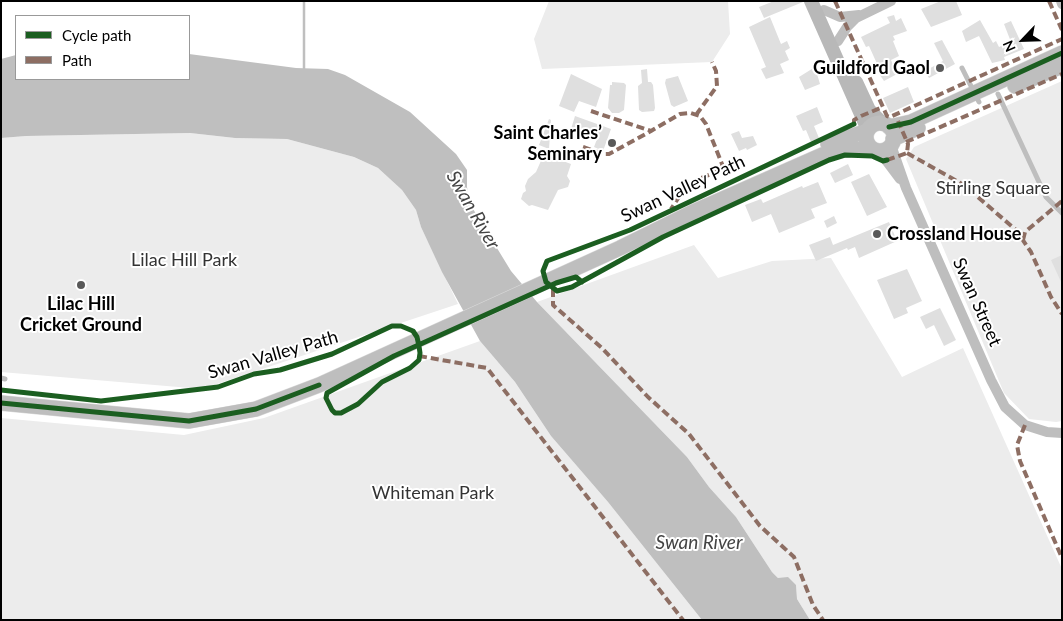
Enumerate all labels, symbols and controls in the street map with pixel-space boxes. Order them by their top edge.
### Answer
legend [15,15,190,80]
north arrow [998,15,1048,65]
text: Cycle path [62,26,131,44]
text: N [999,38,1019,55]
text: Path [62,51,92,69]
place label: Guildford Gaol [813,57,930,79]
marker: Guildford Gaol [934,62,946,74]
place label: Saint Charles’ Seminary [494,122,602,164]
marker: Saint Charles’ Seminary [606,137,618,149]
street label: Swan Valley Path [618,151,748,227]
water label: Swan River [441,167,505,253]
park label: Stirling Square [936,177,1050,199]
place label: Crossland House [887,223,1021,245]
marker: Crossland House [871,228,883,240]
park label: Lilac Hill Park [131,249,237,271]
street label: Swan Street [948,254,1006,350]
marker: Lilac Hill Cricket Ground [75,279,87,291]
place label: Lilac Hill Cricket Ground [20,293,142,336]
street label: Swan Valley Path [205,326,341,384]
park label: Whiteman Park [372,482,494,504]
water label: Swan River [656,532,742,554]

